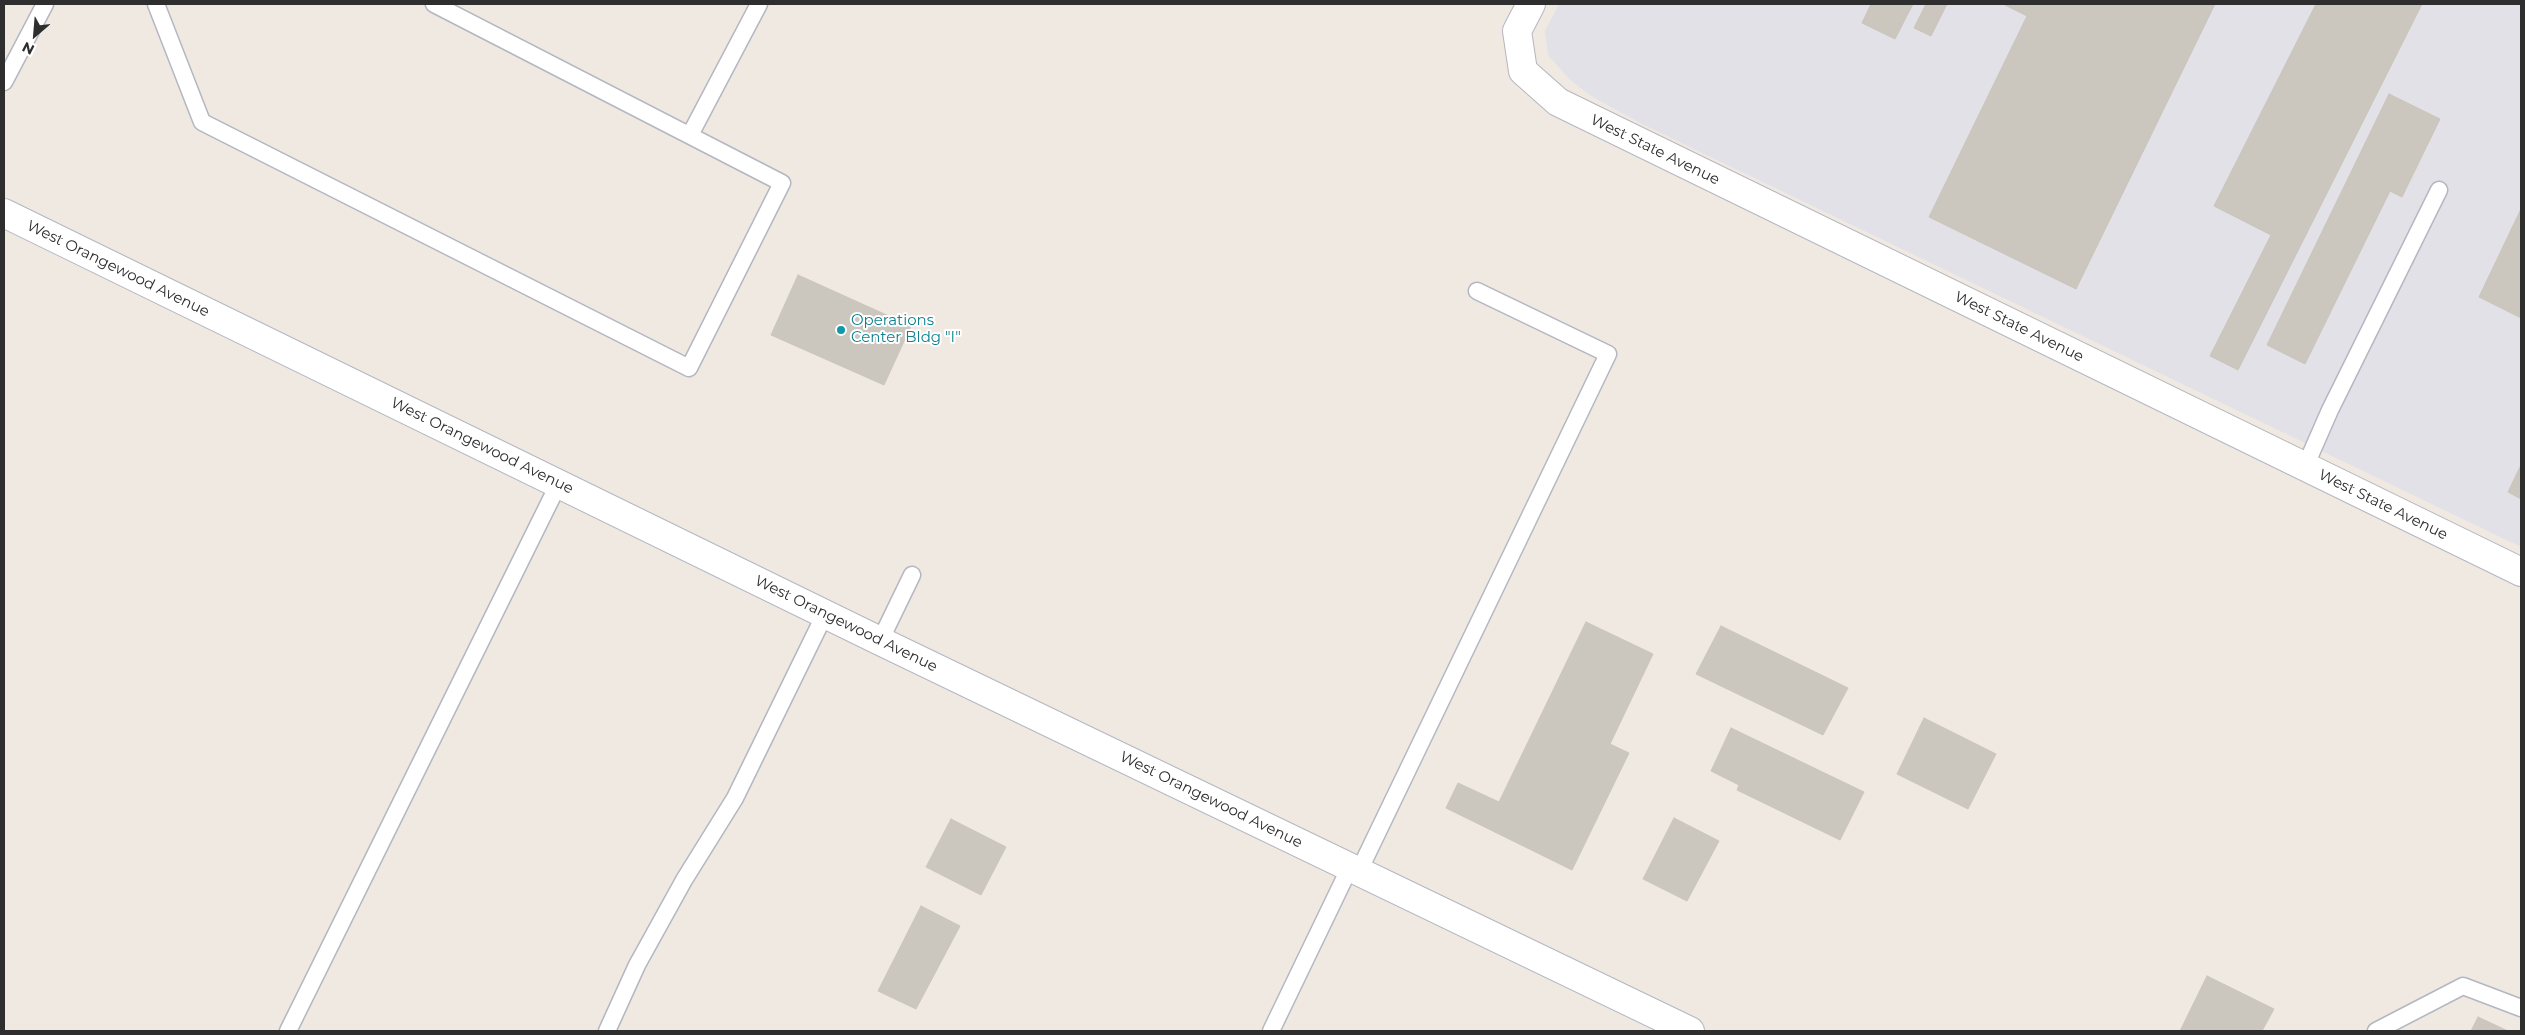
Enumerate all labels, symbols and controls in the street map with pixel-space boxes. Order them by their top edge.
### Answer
north arrow [10,10,60,60]
text: N [19,38,37,59]
street label: West State Avenue [1587,111,1723,189]
street label: West Orangewood Avenue [24,217,212,321]
street label: West State Avenue [1951,288,2087,366]
place label: Operations Center Bldg "I" [851,312,961,347]
marker: Operations Center Bldg "I" [835,324,847,336]
street label: West Orangewood Avenue [388,394,576,498]
street label: West State Avenue [2315,466,2451,544]
street label: West Orangewood Avenue [752,572,940,676]
street label: West Orangewood Avenue [1117,748,1305,852]

